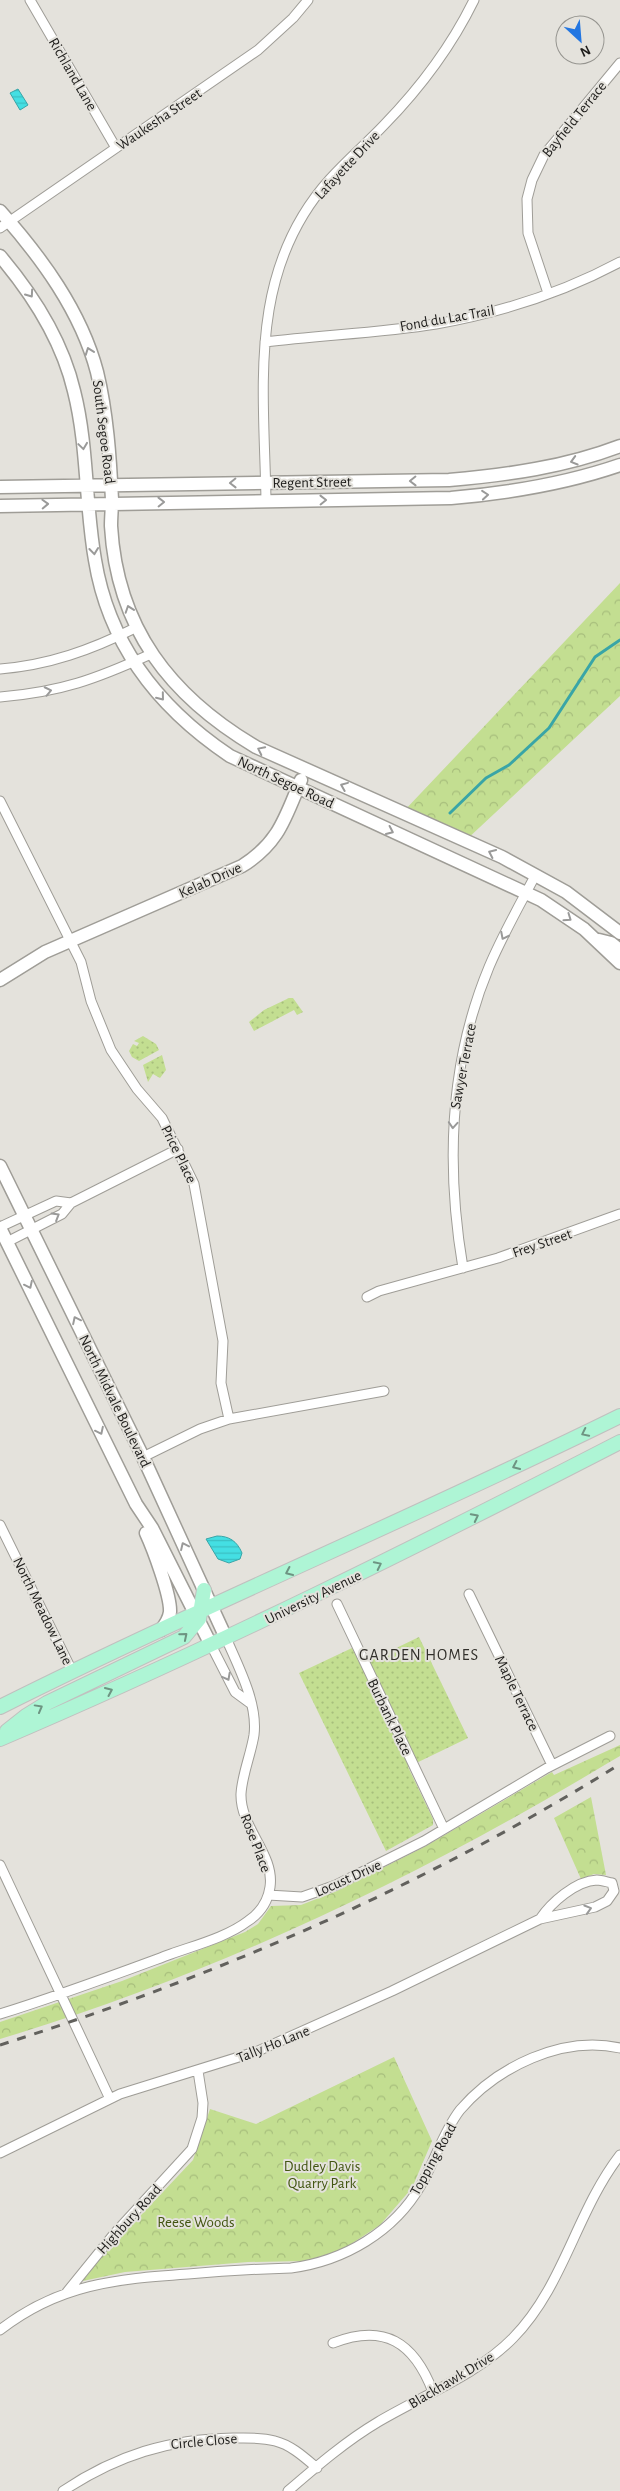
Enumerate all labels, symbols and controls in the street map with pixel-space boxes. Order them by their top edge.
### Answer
north arrow [555,15,605,65]
street label: Richland Lane [46,35,100,113]
text: N [578,42,593,59]
street label: Bayfield Terrace [539,78,609,160]
street label: Waukesha Street [114,85,205,153]
street label: Lafayette Drive [312,128,383,202]
one-way arrow [24,288,33,298]
street label: Fond du Lac Trail [399,303,496,334]
one-way arrow [85,347,95,356]
street label: South Segoe Road [90,379,117,485]
one-way arrow [77,442,88,450]
one-way arrow [569,455,578,466]
street label: Regent Street [272,474,352,491]
one-way arrow [409,476,416,486]
one-way arrow [229,478,236,488]
one-way arrow [482,490,490,501]
one-way arrow [320,495,327,505]
one-way arrow [157,497,165,507]
one-way arrow [41,499,49,510]
one-way arrow [88,548,99,556]
one-way arrow [125,606,135,614]
one-way arrow [44,687,53,697]
one-way arrow [155,691,164,700]
one-way arrow [258,746,267,756]
street label: North Segoe Road [235,754,337,811]
one-way arrow [340,782,349,792]
one-way arrow [385,825,394,835]
one-way arrow [488,849,497,859]
street label: Kelab Drive [177,860,244,901]
one-way arrow [562,912,571,921]
one-way arrow [500,931,510,940]
street label: Sawyer Terrace [448,1022,479,1110]
one-way arrow [448,1122,459,1130]
street label: Price Place [158,1123,199,1186]
one-way arrow [51,1213,60,1223]
street label: Frey Street [510,1226,574,1261]
one-way arrow [22,1280,33,1289]
one-way arrow [72,1316,82,1325]
street label: North Midvale Boulevard [76,1333,153,1470]
one-way arrow [94,1426,104,1435]
one-way arrow [581,1427,590,1437]
one-way arrow [513,1460,522,1470]
one-way arrow [470,1513,479,1523]
one-way arrow [179,1542,190,1551]
street label: North Meadow Lane [10,1555,75,1667]
one-way arrow [373,1561,382,1571]
one-way arrow [285,1566,294,1576]
street label: University Avenue [263,1568,364,1627]
one-way arrow [178,1633,187,1642]
district label: GARDEN HOMES [359,1647,479,1663]
street label: Maple Terrace [492,1653,541,1733]
one-way arrow [221,1671,231,1680]
street label: Burbank Place [365,1677,415,1758]
one-way arrow [104,1687,113,1697]
one-way arrow [34,1704,43,1714]
street label: Rose Place [238,1812,274,1875]
street label: Locust Drive [313,1857,384,1900]
one-way arrow [583,1904,591,1914]
street label: Tally Ho Lane [235,2023,312,2066]
street label: Topping Road [407,2120,459,2198]
park label: Dudley Davis Quarry Park [284,2159,360,2191]
street label: Highbury Road [94,2181,165,2257]
park label: Reese Woods [157,2215,235,2230]
street label: Blackhawk Drive [406,2349,497,2412]
street label: Circle Close [170,2431,238,2452]

